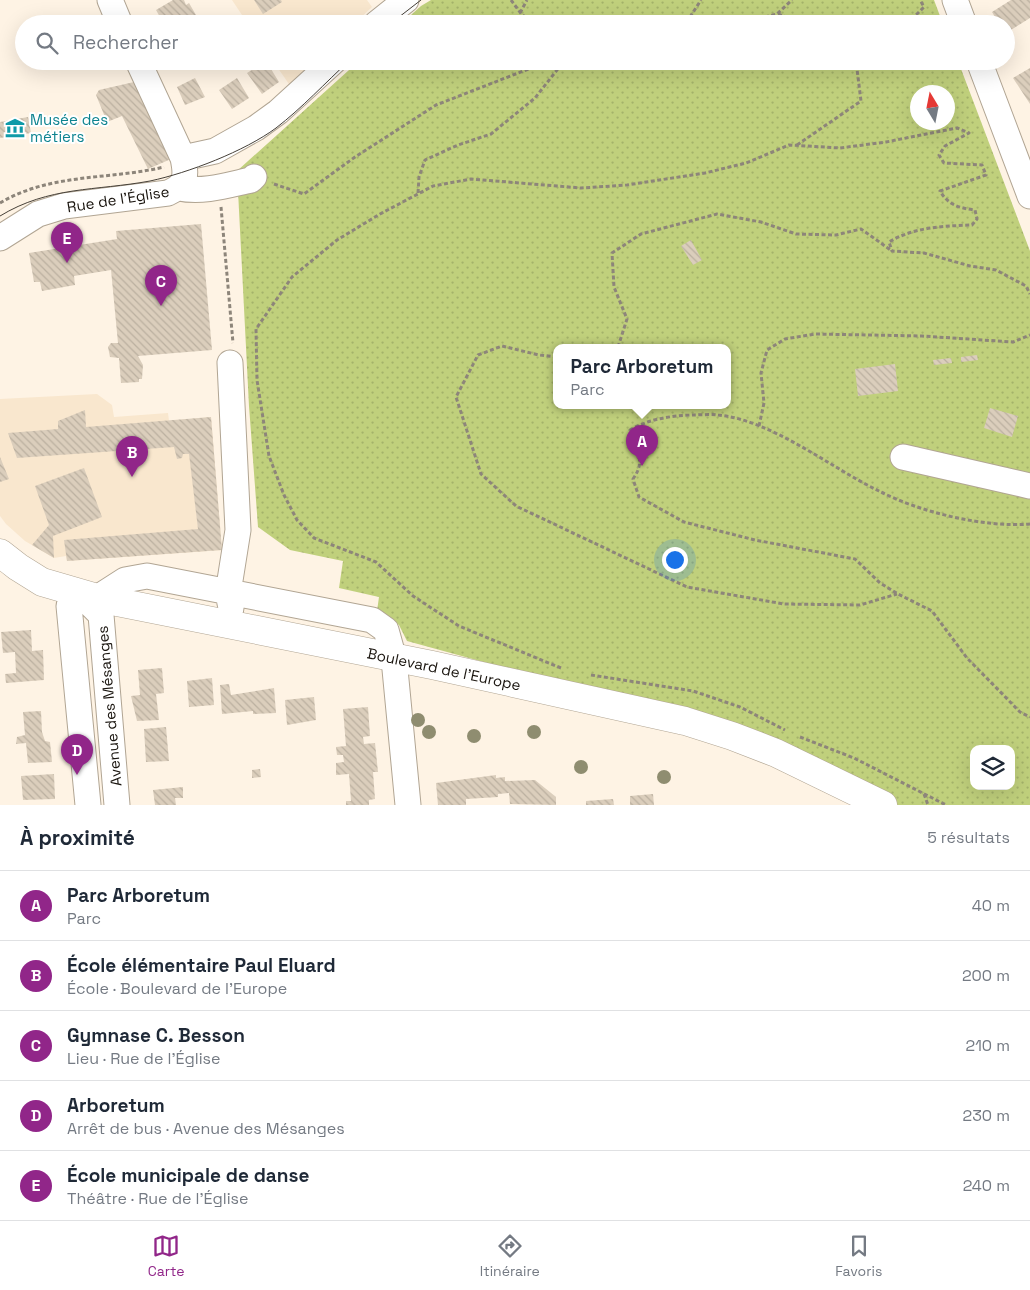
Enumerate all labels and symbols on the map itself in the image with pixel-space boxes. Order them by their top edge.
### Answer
north arrow [910,85,955,130]
place label: Musée des métiers [30,110,108,146]
museum icon: Musée des métiers [4,117,26,139]
street label: Rue de l'Église [65,182,171,216]
pin: E [51,222,83,263]
pin: C [145,265,177,306]
pin: A [626,425,658,466]
pin: B [116,436,148,477]
your location [662,547,688,573]
street label: Avenue des Mésanges [93,625,125,787]
street label: Boulevard de l'Europe [365,643,523,695]
pin: D [61,734,93,775]

